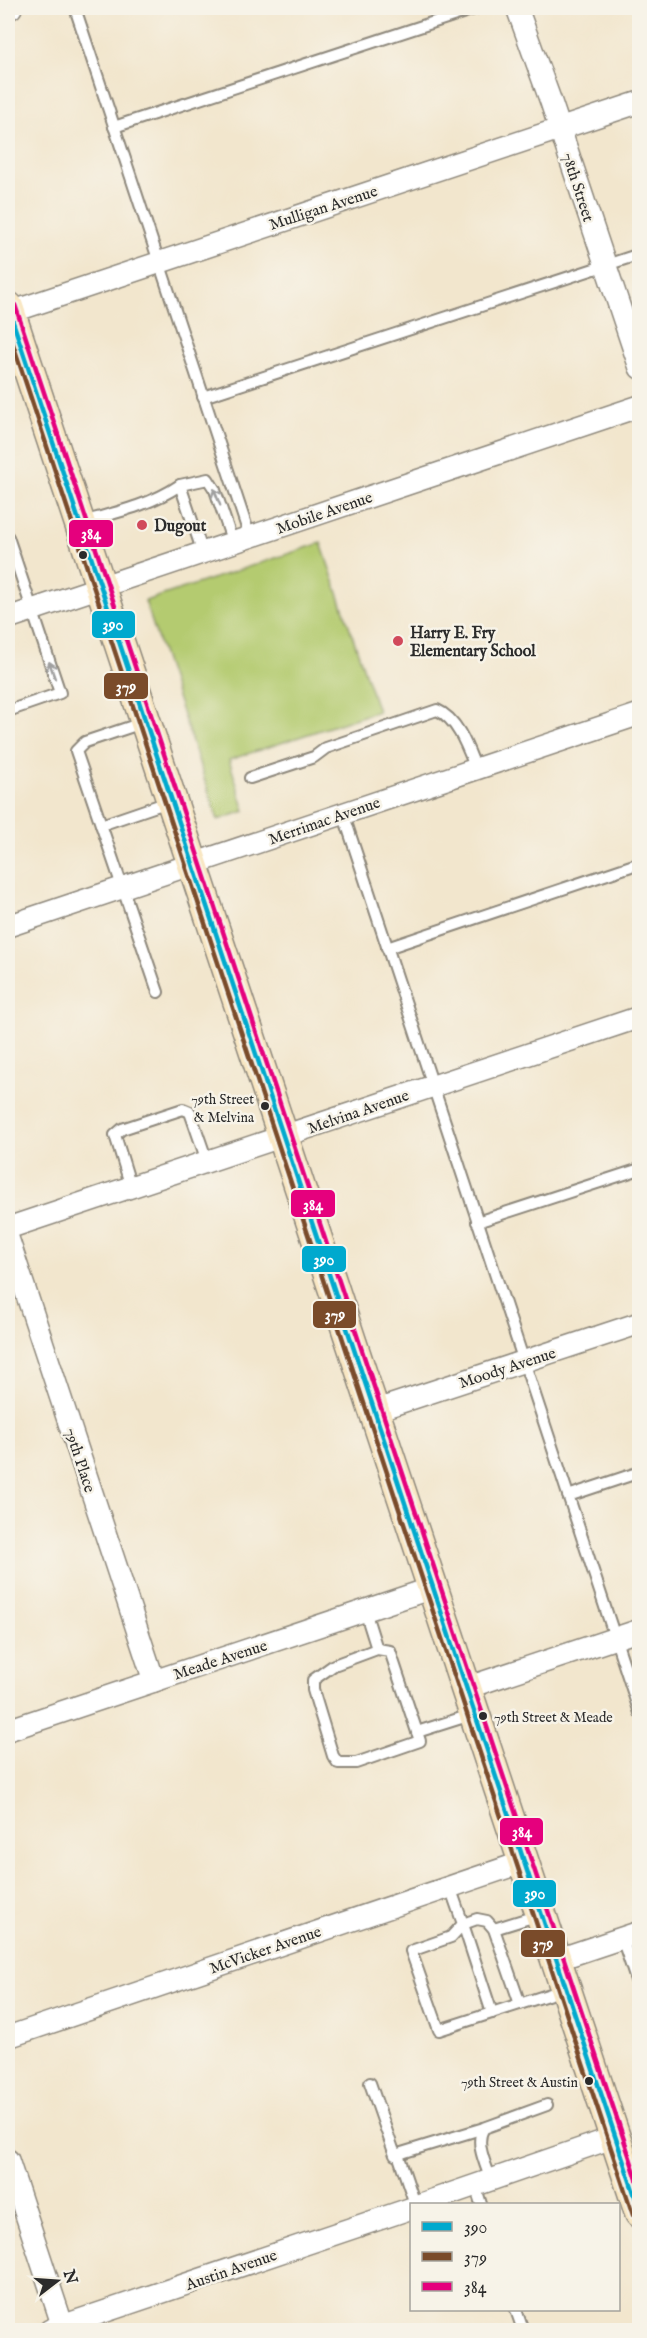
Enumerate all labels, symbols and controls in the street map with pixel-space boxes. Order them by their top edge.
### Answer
street label: 78th Street [557,151,598,225]
street label: Mulligan Avenue [267,182,380,236]
one-way arrow [211,488,222,506]
street label: Mobile Avenue [274,488,375,540]
place label: Dugout [154,517,207,537]
marker: Dugout [135,518,149,532]
line badge: 384 [68,519,114,548]
text: 384 [81,525,102,545]
unlabelled marker [77,549,89,561]
line badge: 390 [91,610,136,639]
text: 390 [103,616,124,636]
place label: Harry E. Fry Elementary School [410,624,536,662]
marker: Harry E. Fry Elementary School [391,634,405,648]
one-way arrow [46,661,57,680]
line badge: 379 [103,672,149,700]
text: 379 [116,678,136,698]
street label: Merrimac Avenue [266,793,383,850]
street label: Melvina Avenue [305,1086,412,1140]
place label: 79th Street & Melvina [191,1091,255,1127]
marker: 79th Street & Melvina [259,1100,271,1112]
line badge: 384 [290,1189,336,1218]
text: 384 [303,1196,324,1216]
line badge: 390 [301,1245,347,1273]
text: 390 [314,1251,335,1271]
line badge: 379 [312,1300,357,1329]
text: 379 [325,1306,345,1326]
street label: Moody Avenue [457,1344,559,1394]
street label: 79th Place [59,1426,99,1495]
street label: Meade Avenue [171,1636,270,1685]
place label: 79th Street & Meade [494,1709,613,1727]
marker: 79th Street & Meade [477,1710,489,1722]
line badge: 384 [499,1817,544,1846]
text: 384 [512,1823,533,1843]
line badge: 390 [512,1879,557,1908]
text: 390 [525,1885,546,1905]
street label: McVicker Avenue [207,1922,324,1979]
line badge: 379 [520,1929,566,1958]
text: 379 [533,1935,553,1955]
place label: 79th Street & Austin [461,2074,579,2092]
marker: 79th Street & Austin [583,2075,595,2087]
legend [410,2203,620,2311]
text: 390 [464,2217,487,2240]
street label: Austin Avenue [182,2246,280,2296]
text: 379 [464,2247,487,2270]
north arrow [27,2251,87,2311]
text: N [58,2267,81,2287]
text: 384 [464,2277,487,2300]

